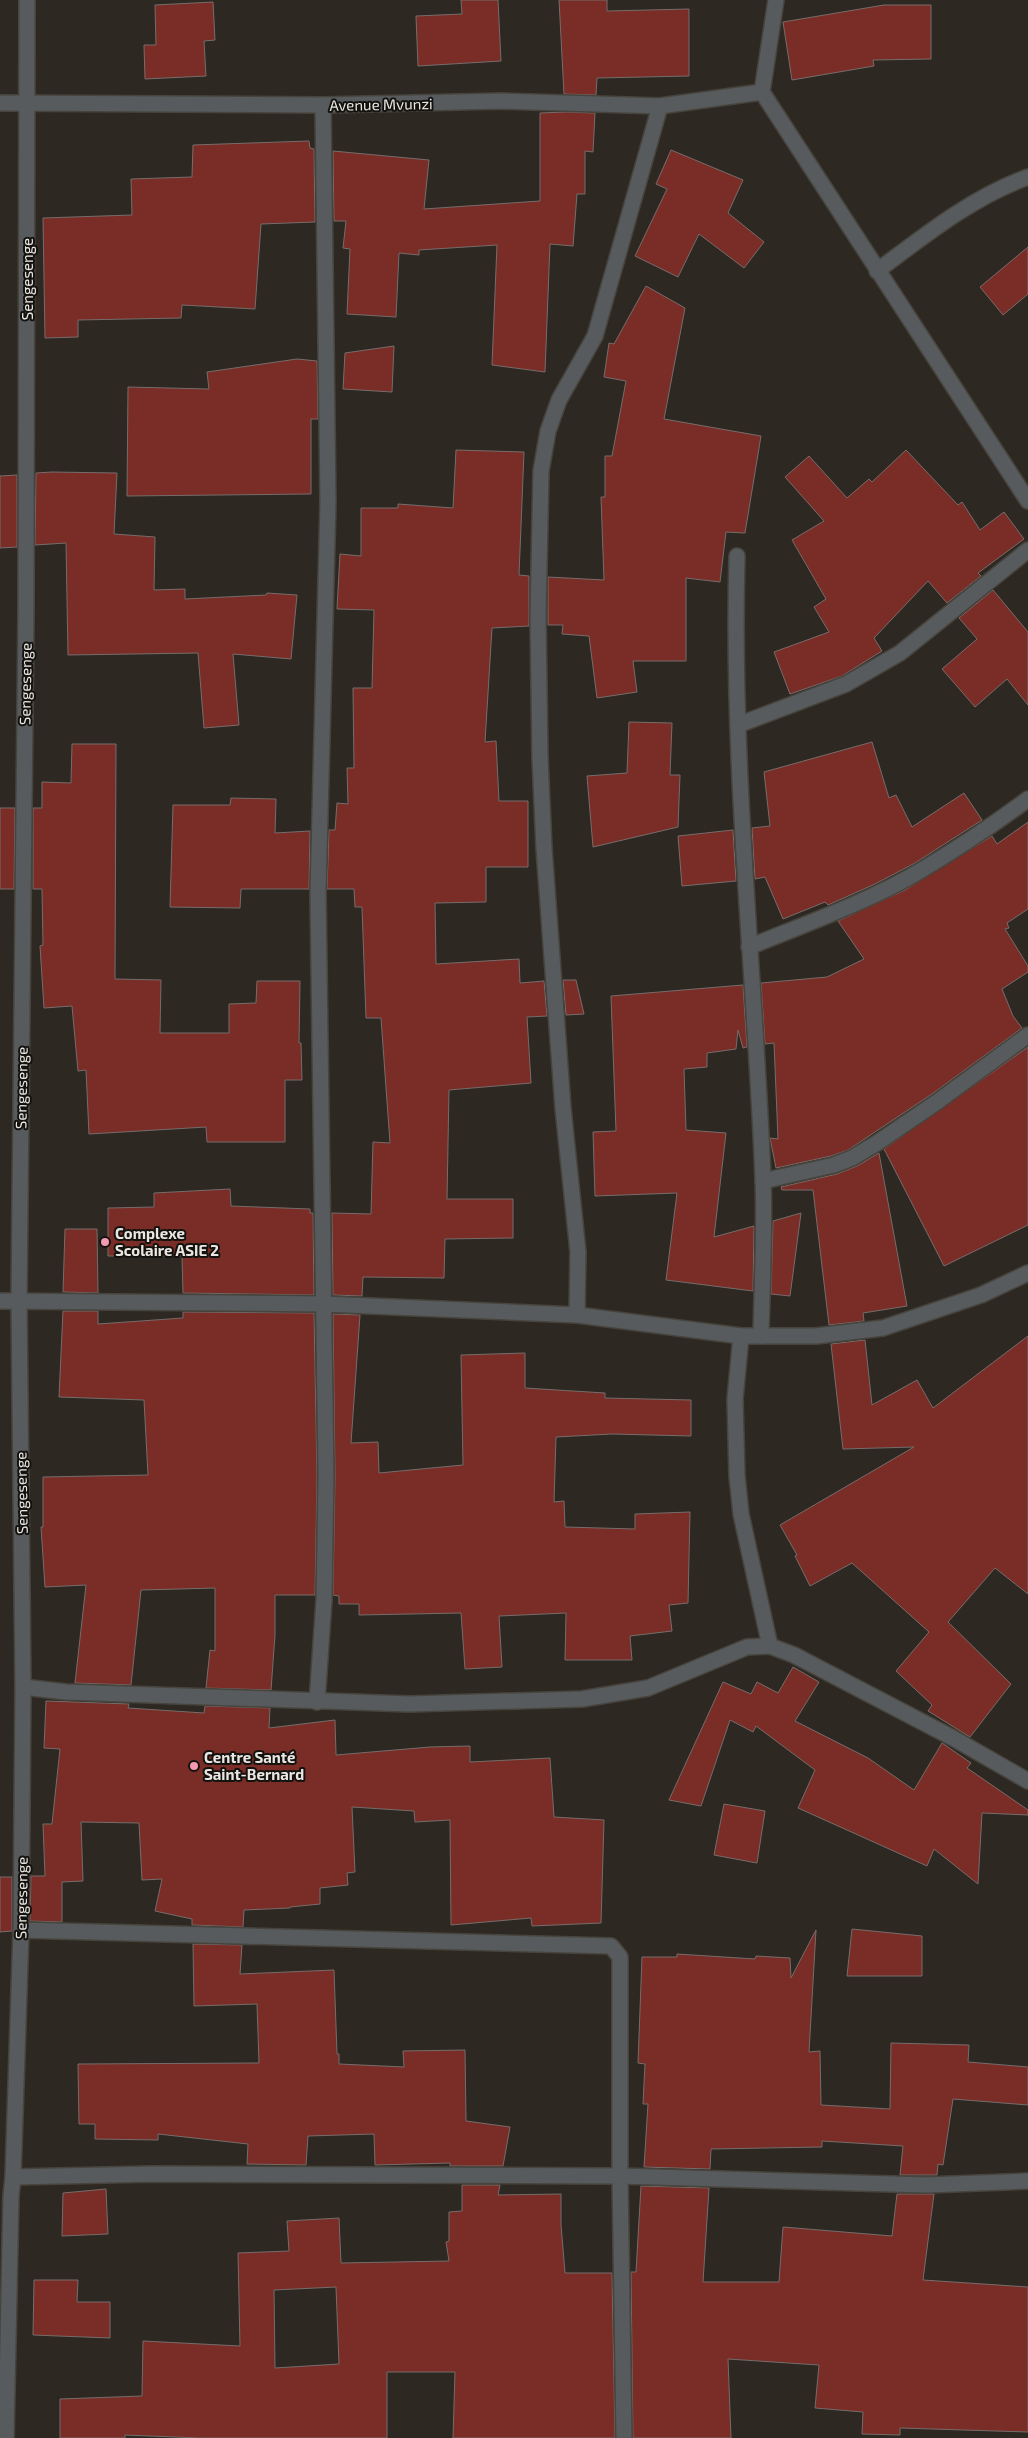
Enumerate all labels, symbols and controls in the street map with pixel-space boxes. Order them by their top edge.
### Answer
street label: Avenue Mvunzi [329,94,433,114]
street label: Sengesenge [18,238,36,320]
street label: Sengesenge [15,643,35,725]
street label: Sengesenge [11,1047,31,1129]
place label: Complexe Scolaire ASIE 2 [115,1224,219,1259]
marker: Complexe Scolaire ASIE 2 [99,1236,111,1248]
street label: Sengesenge [11,1452,31,1534]
place label: Centre Santé Saint-Bernard [204,1748,304,1783]
marker: Centre Santé Saint-Bernard [188,1760,200,1772]
street label: Sengesenge [11,1857,31,1939]

